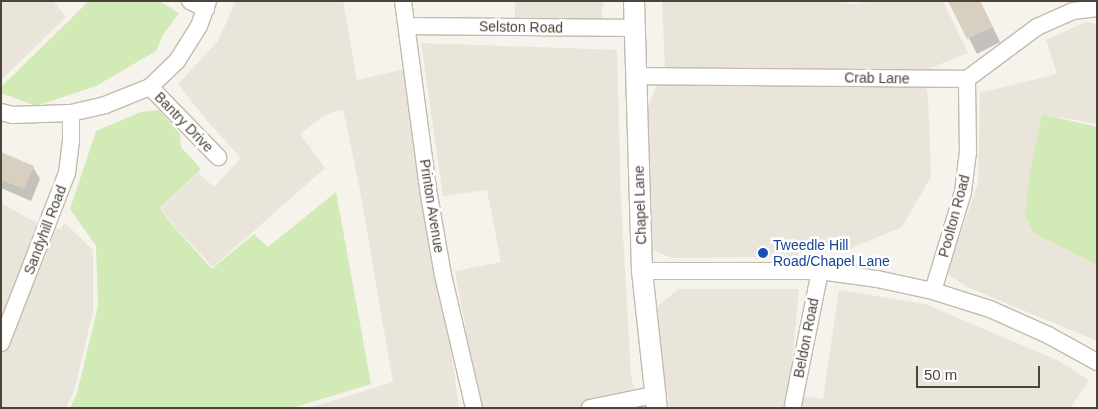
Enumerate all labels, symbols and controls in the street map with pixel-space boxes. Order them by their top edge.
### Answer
street label: Selston Road [479,18,563,36]
street label: Crab Lane [844,69,910,87]
street label: Bantry Drive [151,88,217,156]
street label: Printon Avenue [416,158,448,254]
street label: Chapel Lane [630,165,650,245]
street label: Poolton Road [935,173,973,259]
street label: Sandyhill Road [20,183,70,277]
place label: Tweedle Hill Road/Chapel Lane [773,237,890,270]
marker: Tweedle Hill Road/Chapel Lane [757,247,769,259]
street label: Beldon Road [790,297,822,379]
scale bar [918,356,1042,388]
text: 50 m [924,366,957,383]

